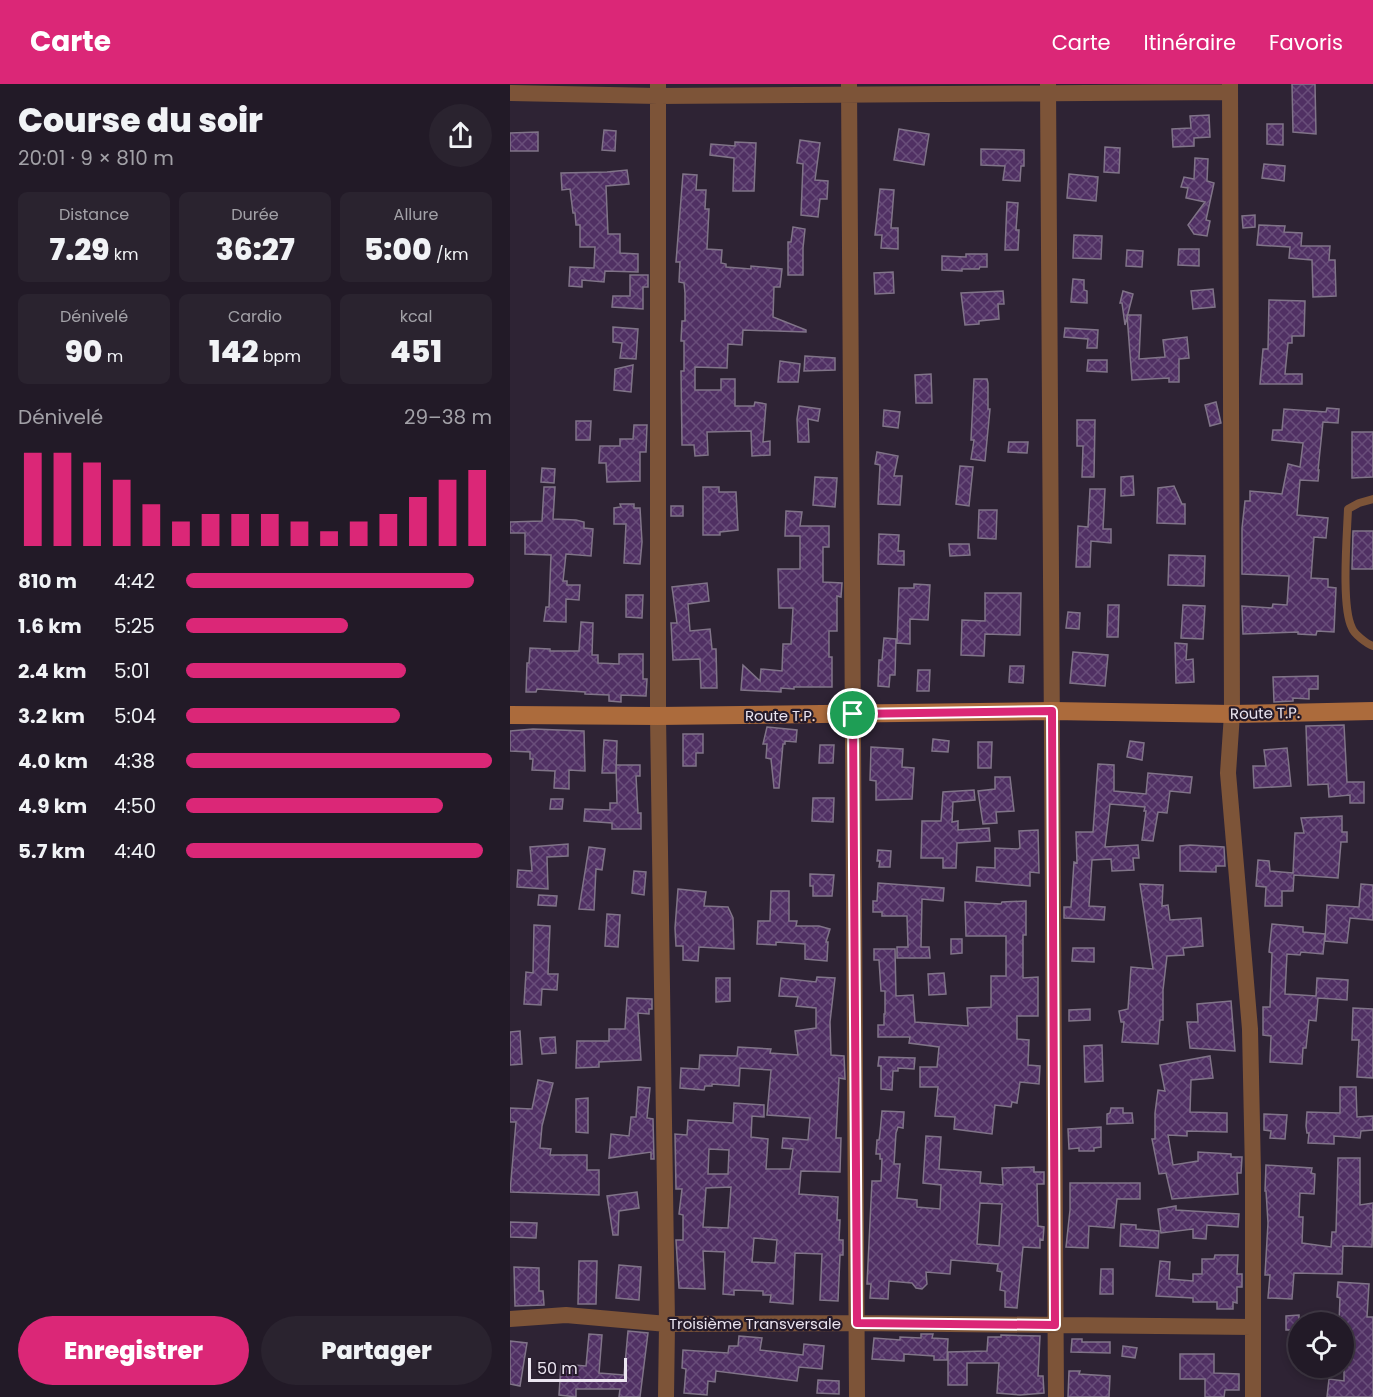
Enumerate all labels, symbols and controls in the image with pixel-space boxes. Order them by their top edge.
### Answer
text: Carte [30,22,111,61]
text: Carte [1052,28,1111,57]
text: Itinéraire [1144,28,1236,57]
text: Favoris [1269,28,1343,57]
text: Course du soir [18,97,263,144]
button: share [429,104,492,167]
text: 20:01 · 9 × 810 m [18,144,174,172]
text: Distance [59,203,129,226]
text: Durée [231,203,279,226]
text: Allure [394,203,438,226]
text: 7.29 [50,228,109,271]
text: 36:27 [215,228,295,271]
text: 5:00 [364,228,432,271]
text: km [109,243,138,266]
text: /km [432,243,468,266]
text: Dénivelé [60,305,128,328]
text: Cardio [228,305,282,328]
text: kcal [400,305,432,328]
text: 90 [65,330,103,373]
text: 142 [209,330,259,373]
text: 451 [390,330,442,373]
text: m [103,345,123,368]
text: bpm [259,345,301,368]
text: Dénivelé [18,403,103,431]
text: 29–38 m [404,403,492,431]
text: 810 m [18,567,77,595]
text: 4:42 [114,567,155,595]
text: 1.6 km [18,612,82,640]
text: 5:25 [114,612,155,640]
text: 2.4 km [18,657,86,685]
text: 5:01 [114,657,150,685]
pin [827,688,878,739]
icon: arrive [836,697,869,730]
text: 3.2 km [18,702,85,730]
text: 5:04 [114,702,156,730]
street label: Route T.P. [1230,702,1300,724]
street label: Route T.P. [745,705,815,726]
text: 4.0 km [18,747,88,775]
text: 4:38 [114,747,155,775]
text: 4.9 km [18,792,87,820]
text: 4:50 [114,792,156,820]
text: 5.7 km [18,837,85,865]
text: 4:40 [114,837,156,865]
map controls [1288,1312,1354,1378]
button: locate [1288,1312,1354,1378]
street label: Troisième Transversale [669,1313,841,1334]
button: Enregistrer [18,1316,249,1385]
button: Partager [261,1316,492,1385]
scale bar [528,1355,627,1382]
text: 50 m [537,1357,578,1380]

